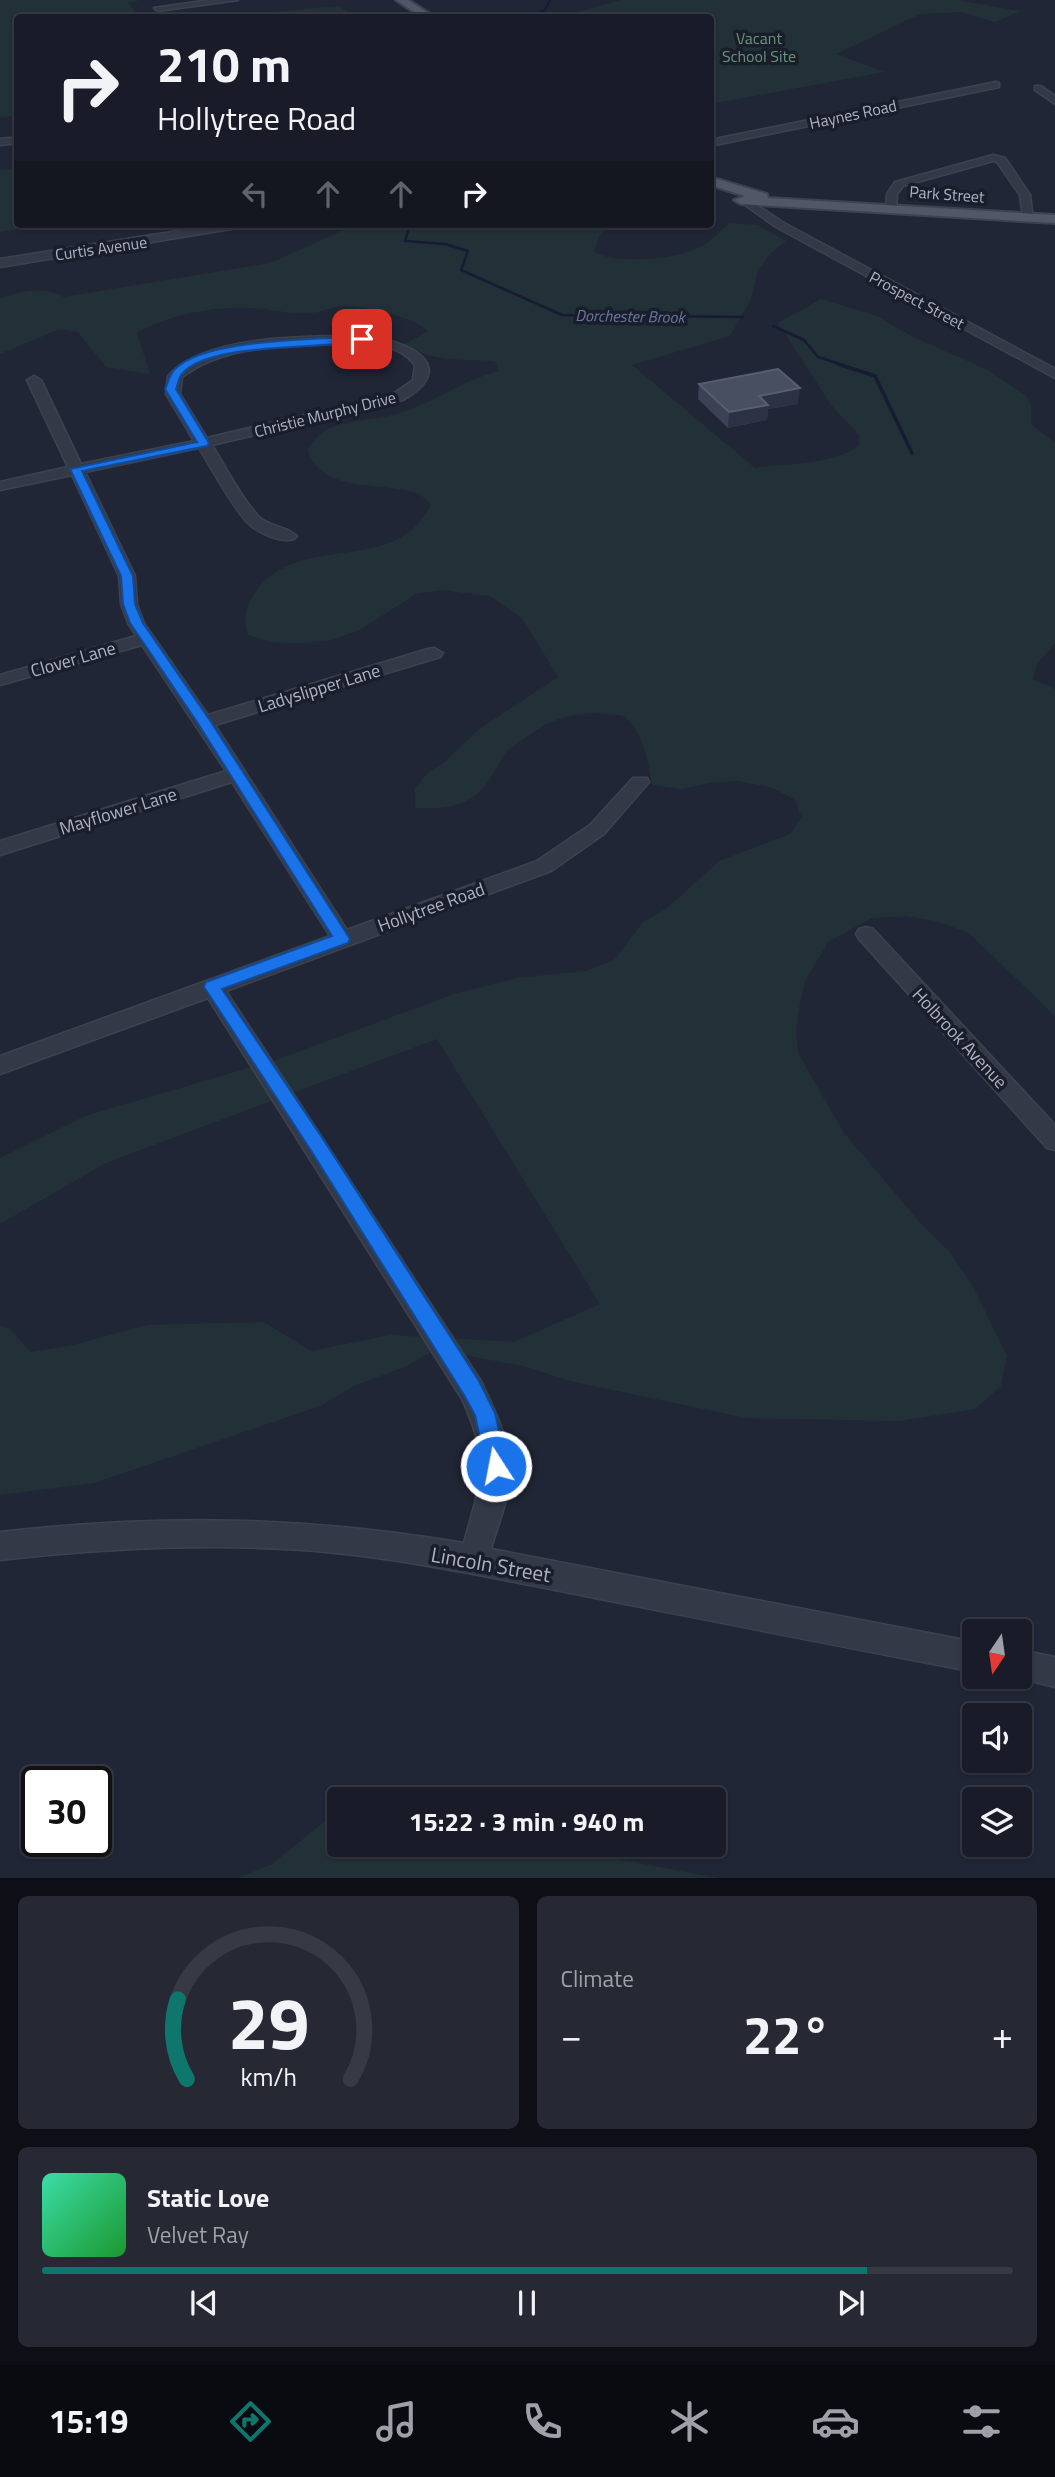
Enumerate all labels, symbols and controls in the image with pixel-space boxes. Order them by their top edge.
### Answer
text: 210 m [157,26,291,101]
park label: Vacant School Site [722,26,796,68]
icon: right [42,42,133,133]
street label: Haynes Road [807,93,899,135]
text: Hollytree Road [157,94,356,142]
icon: left [236,175,274,213]
icon: ahead [309,175,347,213]
icon: ahead [382,175,420,213]
icon: right [455,175,493,213]
street label: Park Street [909,179,986,209]
street label: Curtis Avenue [53,230,149,266]
street label: Prospect Street [865,265,969,335]
water label: Dorchester Brook [575,303,687,329]
pin [332,309,392,369]
icon: arrive [343,320,381,358]
street label: Christie Murphy Drive [252,385,398,443]
street label: Clover Lane [27,634,119,684]
street label: Ladyslipper Lane [254,657,384,719]
street label: Mayflower Lane [56,780,180,842]
street label: Hollytree Road [374,875,488,939]
street label: Holbrook Avenue [906,982,1014,1094]
position arrow [459,1429,533,1503]
street label: Lincoln Street [429,1538,554,1590]
north arrow [962,1619,1032,1689]
map controls [962,1619,1032,1857]
button: sound [962,1703,1032,1773]
speed limit sign: 30 [21,1766,112,1857]
button: layers [962,1787,1032,1857]
text: 15:22 · 3 min · 940 m [409,1802,644,1841]
text: Climate [561,1961,634,1996]
text: 29 [227,1967,309,2077]
text: 22° [743,1995,830,2074]
text: − [561,2006,582,2064]
text: + [992,2006,1013,2064]
text: km/h [240,2057,297,2095]
text: Static Love [147,2178,269,2217]
text: Velvet Ray [147,2217,249,2252]
icon: previous [185,2284,223,2322]
icon: pause [508,2284,546,2322]
icon: next [832,2284,870,2322]
text: 15:19 [49,2397,129,2445]
icon: directions [226,2397,275,2446]
icon: music [372,2397,421,2446]
icon: phone [518,2397,567,2446]
icon: climate [665,2397,714,2446]
icon: car [811,2397,860,2446]
icon: filters [957,2397,1006,2446]

